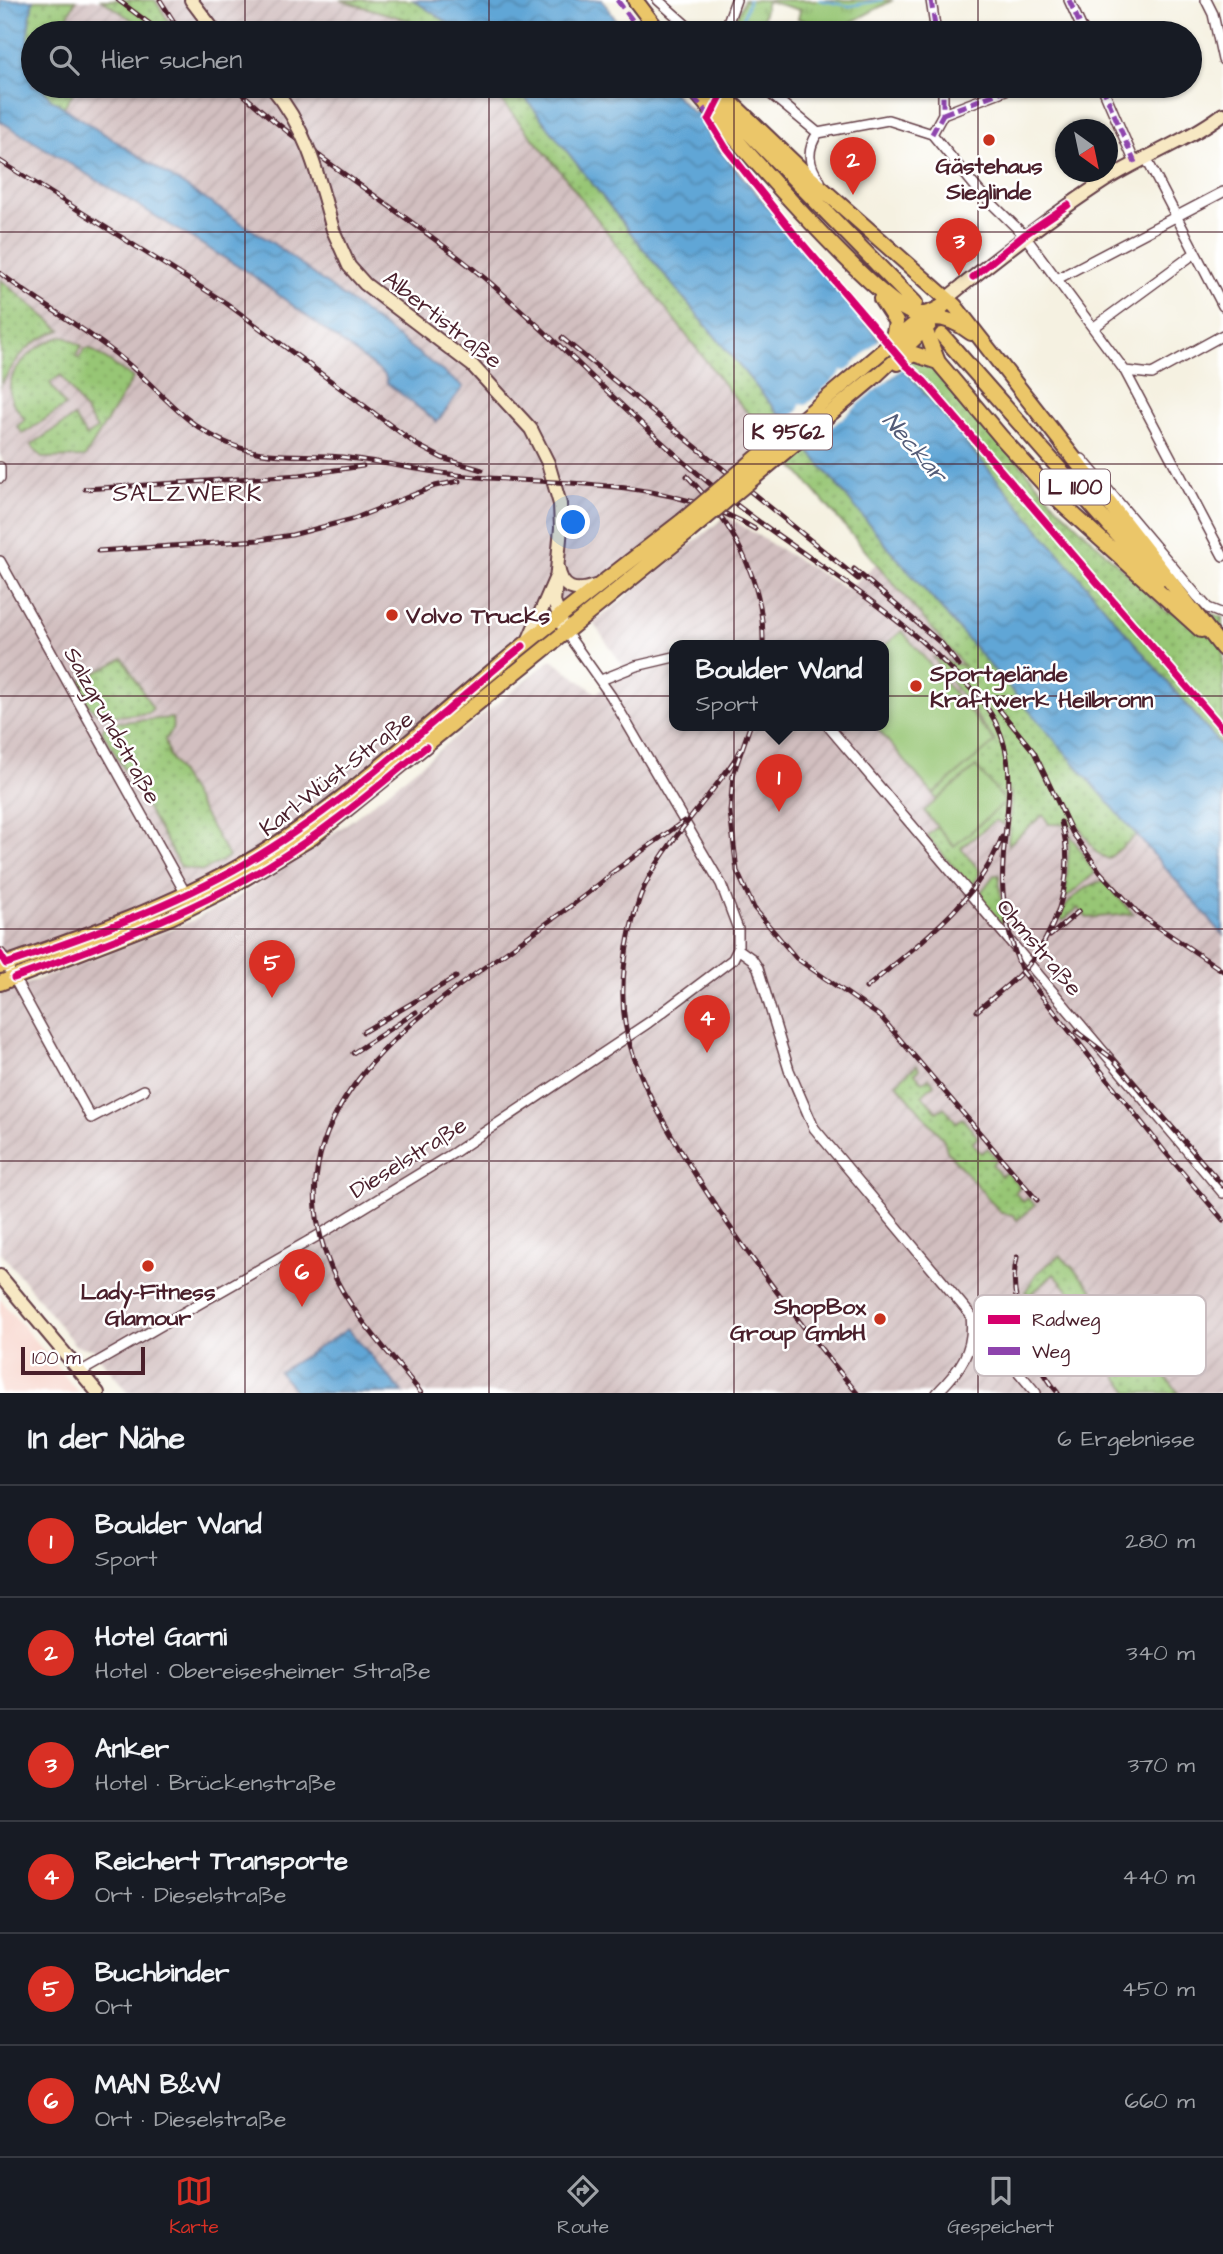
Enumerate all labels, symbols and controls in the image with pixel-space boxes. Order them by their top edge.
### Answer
search box [21,21,1202,98]
icon: search [45,41,83,79]
text: Hier suchen [101,42,242,78]
north arrow [1055,119,1118,182]
marker: Gästehaus Sieglinde [981,132,997,148]
pin: 2 [830,137,876,195]
place label: Gästehaus Sieglinde [935,150,1043,209]
pin: 3 [936,218,982,276]
street label: Albertistraße [376,263,509,376]
water label: Neckar [874,405,956,492]
road number: K 9562 [744,414,832,450]
road number: L 1100 [1040,470,1110,504]
district label: SALZWERK [113,477,263,511]
your location [556,505,590,539]
place label: Volvo Trucks [405,600,550,632]
marker: Volvo Trucks [384,607,400,623]
popup [669,640,889,731]
street label: Salzgrundstraße [55,641,169,810]
text: Boulder Wand [696,652,862,688]
place label: Sportgelände Kraftwerk Heilbronn [929,658,1154,716]
marker: Sportgelände Kraftwerk Heilbronn [908,678,924,694]
text: Sport [696,688,758,720]
street label: Karl-Wüst-Straße [253,703,420,844]
pin: 1 [756,754,802,812]
street label: Ohmstraße [989,892,1090,1003]
pin: 5 [249,940,295,998]
pin: 4 [684,995,730,1053]
street label: Dieselstraße [344,1109,473,1207]
pin: 6 [279,1249,325,1307]
marker: Lady-Fitness Glamour [140,1258,156,1274]
place label: Lady-Fitness Glamour [81,1276,216,1334]
place label: ShopBox Group GmbH [730,1291,867,1349]
legend [974,1295,1206,1376]
text: Radweg [1032,1307,1101,1335]
marker: ShopBox Group GmbH [872,1311,888,1327]
text: Weg [1032,1339,1070,1367]
scale bar [21,1344,145,1376]
text: 100 m [32,1345,81,1372]
text: In der Nähe [28,1418,185,1460]
text: 6 Ergebnisse [1057,1423,1195,1455]
text: Boulder Wand [95,1507,262,1543]
text: 1 [50,1525,52,1557]
text: 280 m [1125,1525,1195,1557]
text: Sport [95,1543,158,1575]
text: Hotel Garni [95,1619,227,1655]
text: 2 [44,1637,58,1669]
text: 340 m [1126,1637,1195,1669]
text: Hotel · Obereisesheimer Straße [95,1655,431,1687]
text: Anker [95,1731,169,1767]
text: 3 [45,1749,57,1781]
text: 370 m [1128,1749,1195,1781]
text: Hotel · Brückenstraße [95,1767,336,1799]
text: Reichert Transporte [95,1843,348,1879]
text: 4 [43,1861,59,1893]
text: 440 m [1122,1861,1195,1893]
text: Ort · Dieselstraße [95,1879,287,1911]
text: Buchbinder [95,1955,229,1991]
text: 5 [43,1973,59,2005]
text: 450 m [1121,1973,1195,2005]
text: Ort [95,1991,132,2023]
text: MAN B&W [95,2067,220,2103]
text: 6 [44,2085,58,2117]
text: 660 m [1125,2085,1195,2117]
text: Ort · Dieselstraße [95,2103,287,2135]
tab: Karte [169,2172,219,2241]
tab: Route [557,2172,609,2241]
tab: Gespeichert [947,2172,1054,2241]

